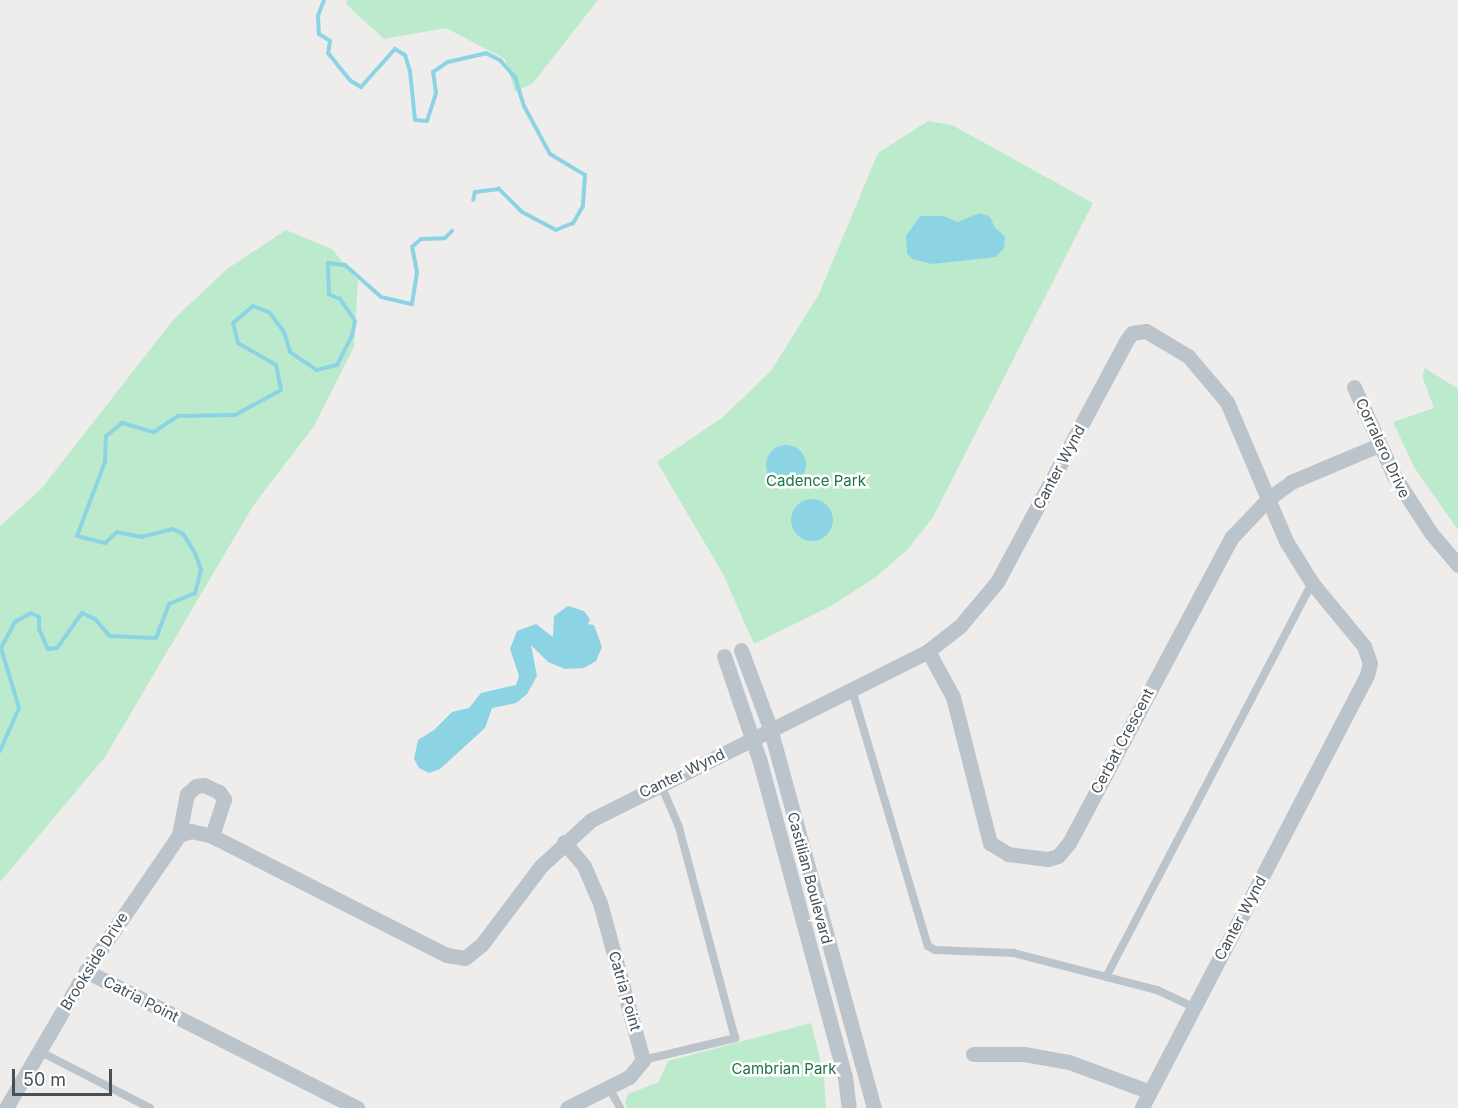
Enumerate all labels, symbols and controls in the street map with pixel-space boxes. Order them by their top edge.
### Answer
street label: Corralero Drive [1352,395,1414,501]
street label: Canter Wynd [1029,422,1089,512]
park label: Cadence Park [766,472,866,490]
street label: Cerbat Crescent [1087,685,1157,797]
street label: Canter Wynd [636,745,728,801]
street label: Castilian Boulevard [784,810,836,946]
street label: Canter Wynd [1210,873,1270,963]
street label: Brookside Drive [57,909,131,1013]
street label: Catria Point [605,949,645,1033]
street label: Catria Point [100,972,182,1026]
scale bar [15,1057,116,1095]
park label: Cambrian Park [732,1060,836,1078]
text: 50 m [23,1069,66,1090]

